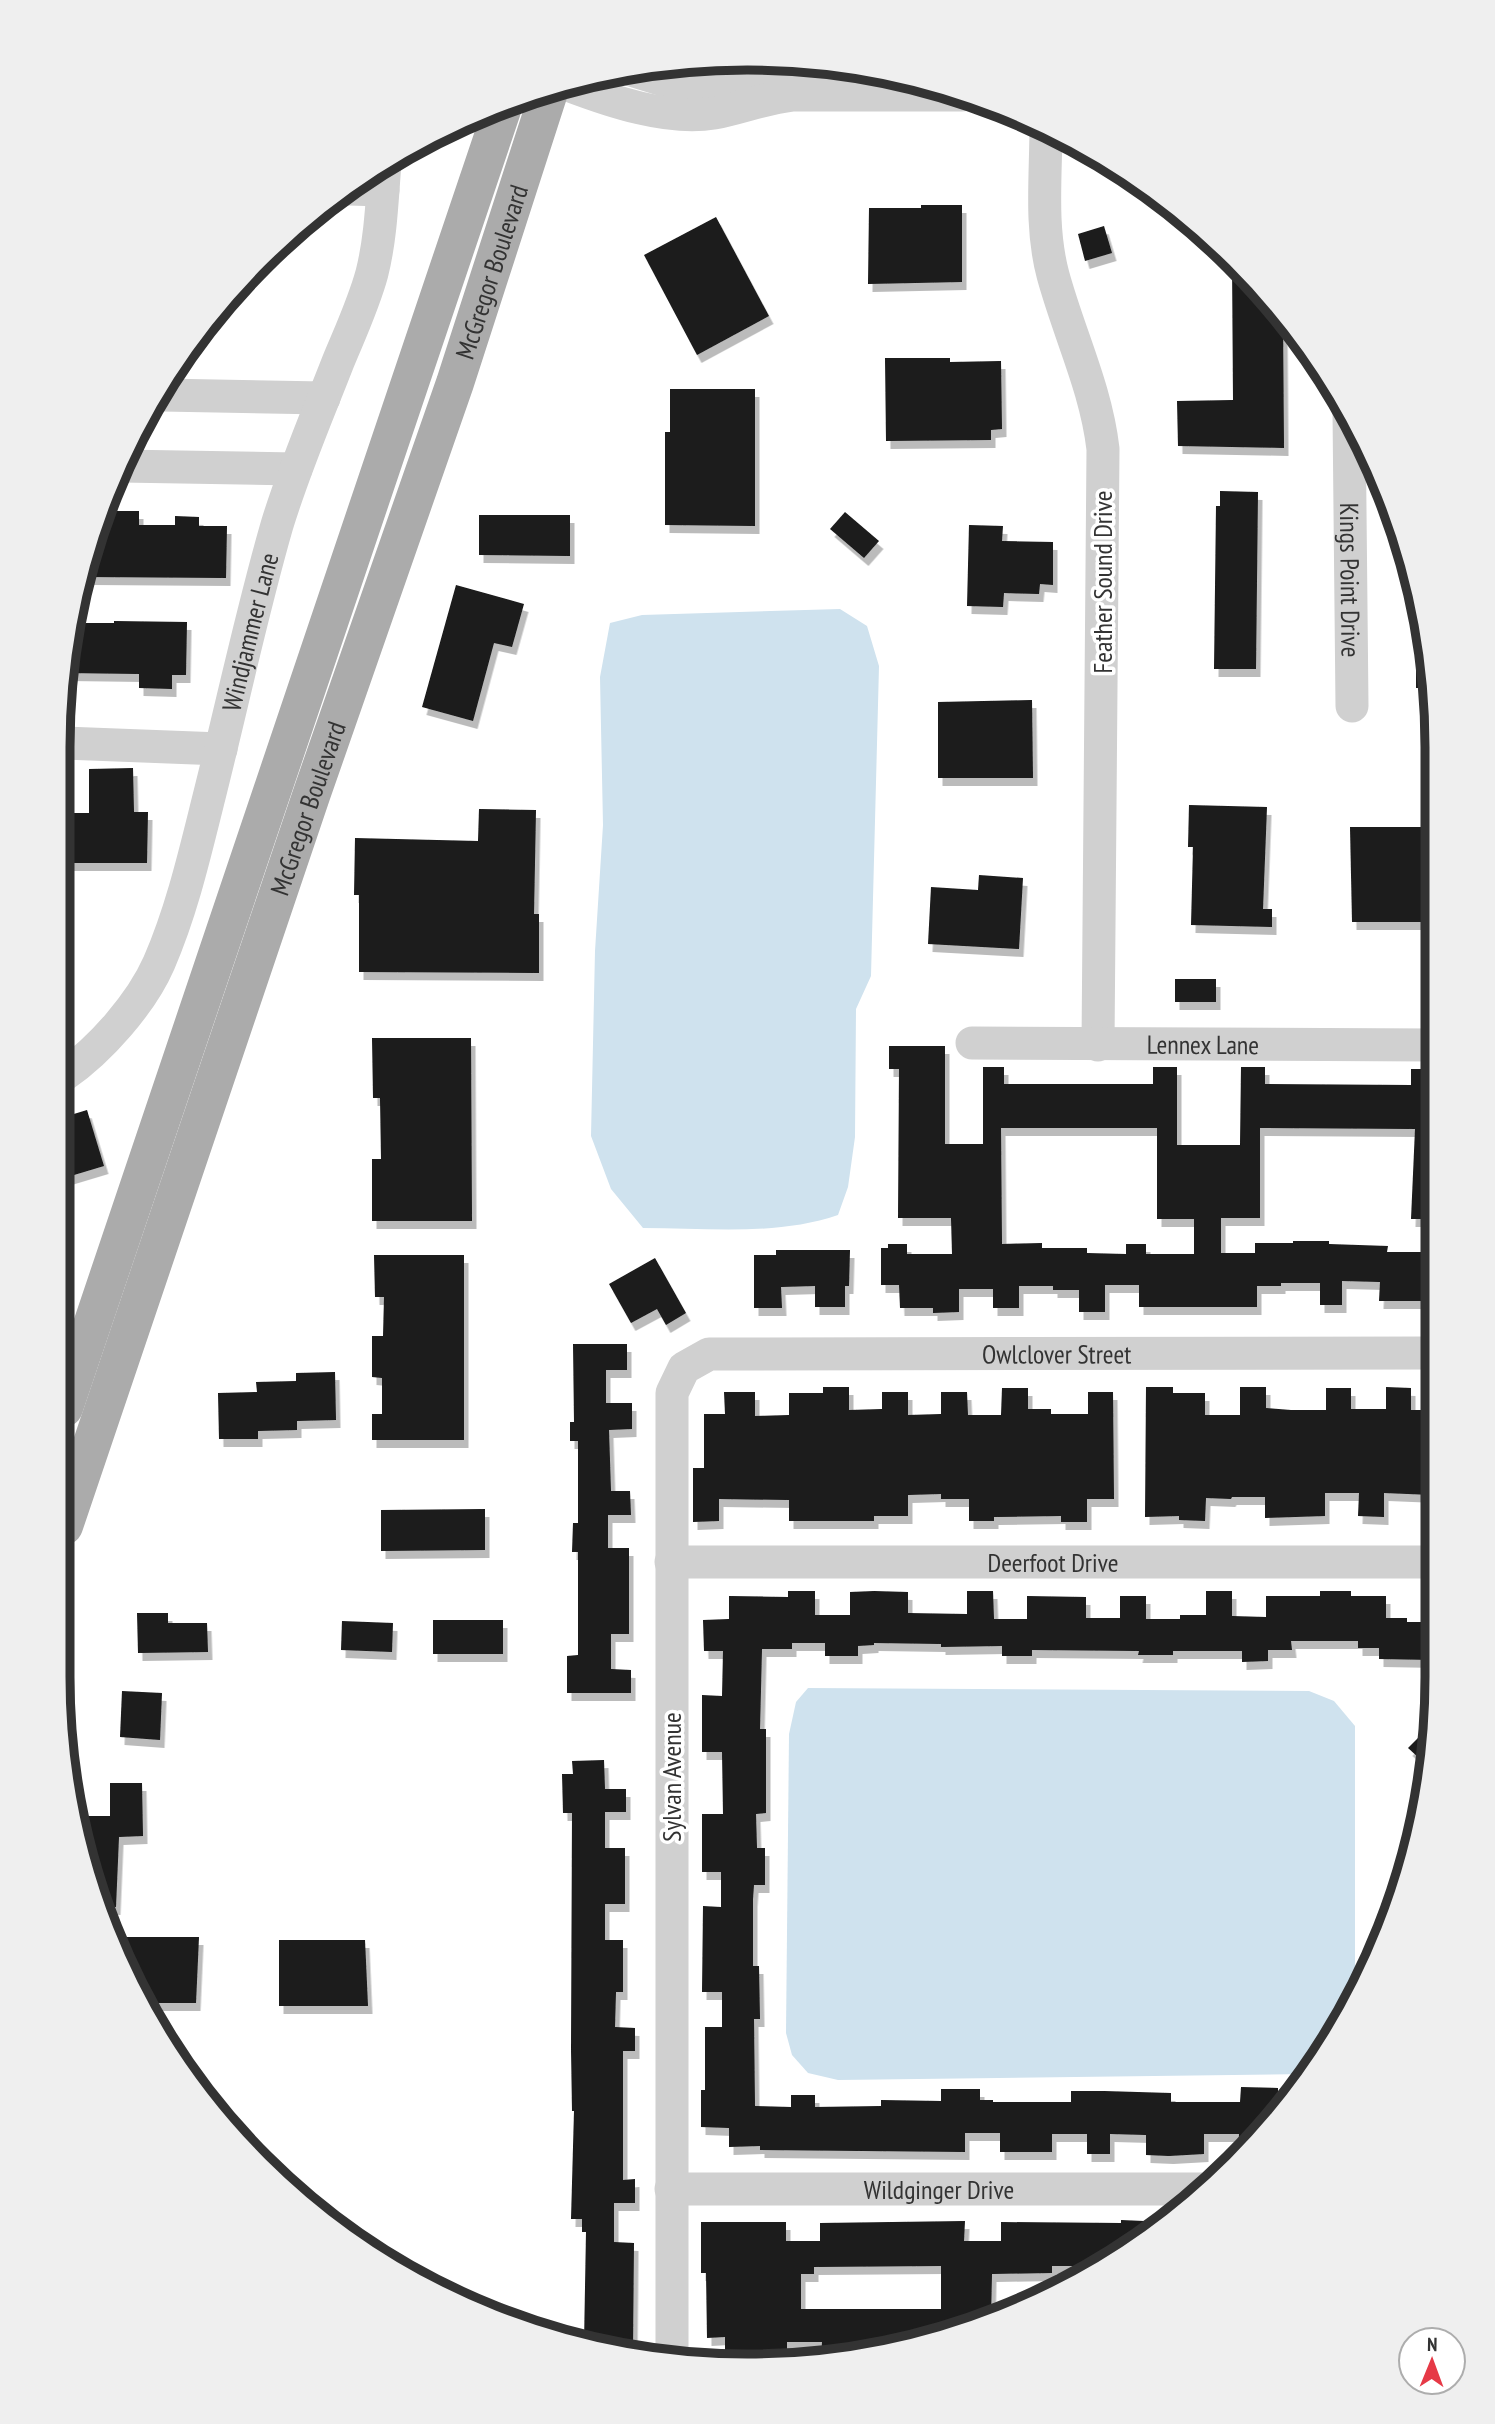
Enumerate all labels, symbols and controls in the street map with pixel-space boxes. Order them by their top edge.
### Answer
street label: McGregor Boulevard [447,180,535,363]
street label: Feather Sound Drive [1086,491,1119,673]
street label: Kings Point Drive [1333,502,1368,658]
street label: Windjammer Lane [214,549,285,714]
street label: McGregor Boulevard [262,717,352,899]
street label: Lennex Lane [1147,1027,1259,1061]
street label: Owlclover Street [982,1337,1131,1370]
street label: Deerfoot Drive [988,1546,1118,1579]
street label: Sylvan Avenue [655,1712,688,1842]
street label: Wildginger Drive [864,2173,1014,2206]
north arrow [1397,2326,1467,2396]
text: N [1427,2332,1438,2356]

